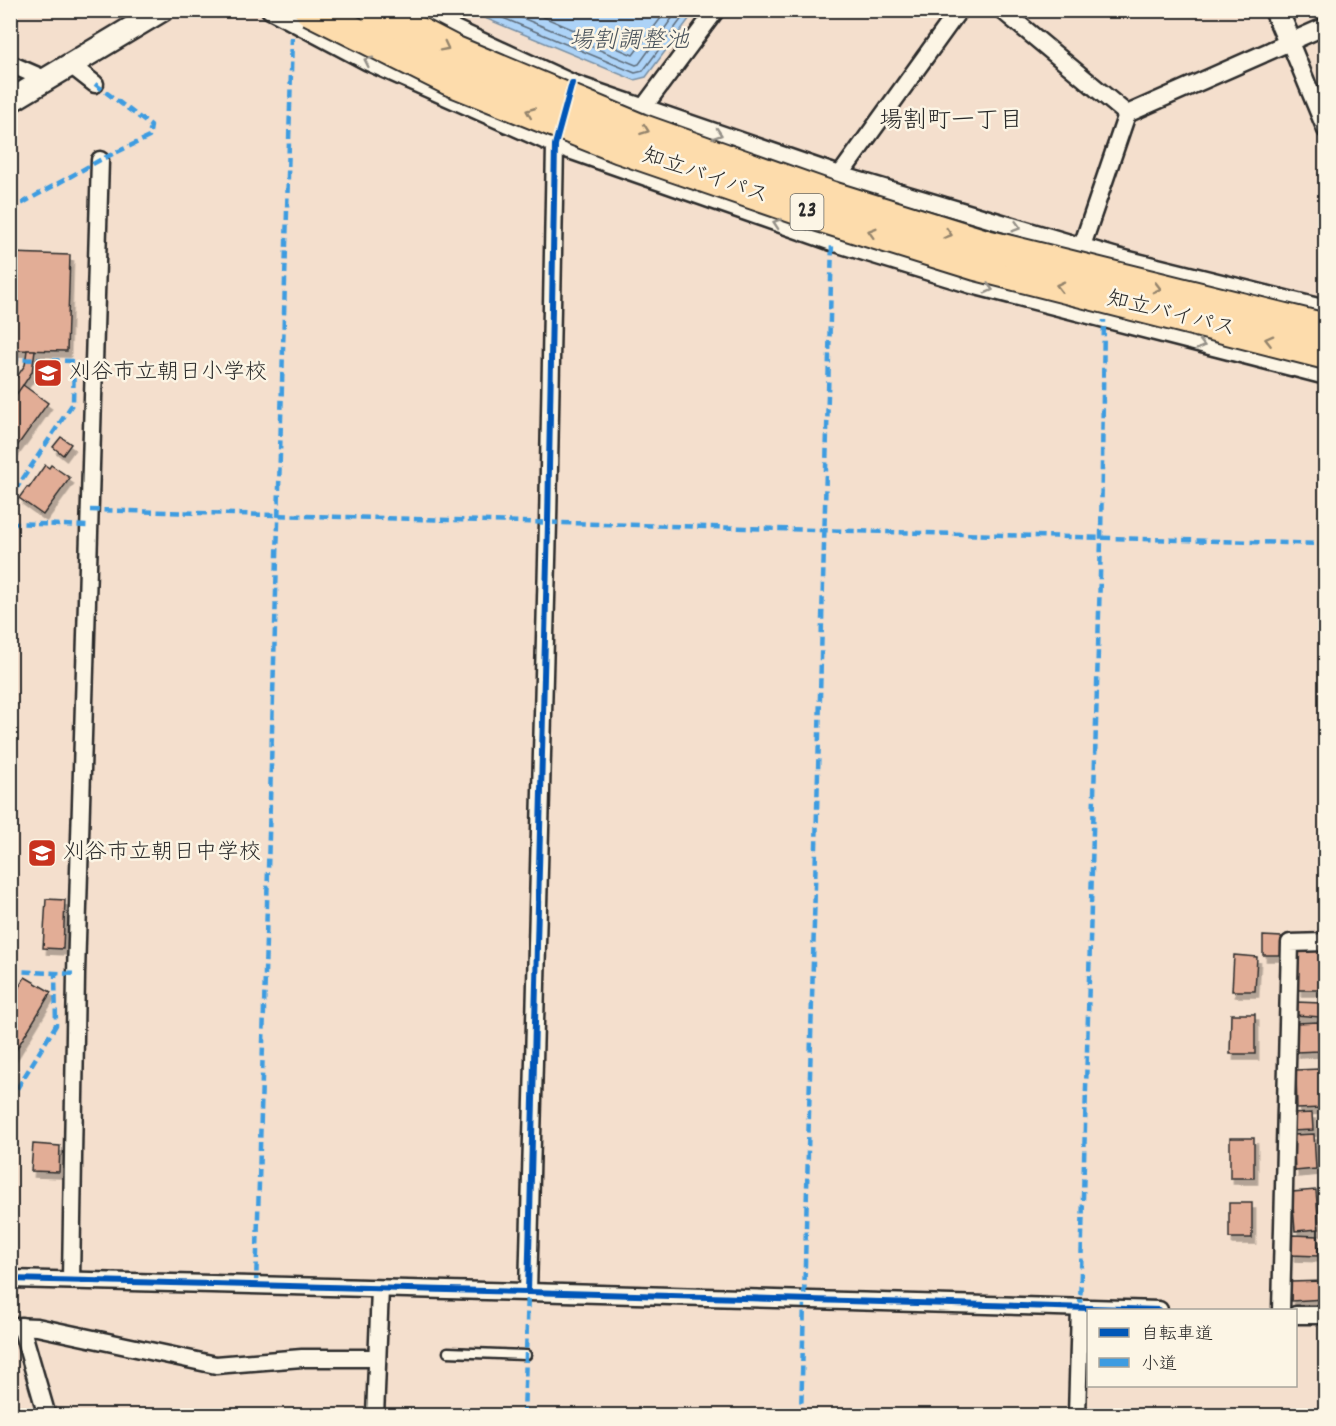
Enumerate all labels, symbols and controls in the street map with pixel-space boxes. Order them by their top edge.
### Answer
water label: 場割調整池 [569,25,690,59]
one-way arrow [439,40,450,51]
one-way arrow [363,57,374,69]
district label: 場割町一丁目 [879,105,1023,139]
one-way arrow [525,107,536,119]
one-way arrow [639,123,649,136]
one-way arrow [712,126,723,139]
street label: 知立バイパス [638,141,772,213]
road number: 23 [790,194,824,230]
one-way arrow [772,217,783,230]
one-way arrow [1011,220,1022,232]
one-way arrow [942,226,953,239]
one-way arrow [867,227,878,239]
one-way arrow [1152,280,1162,293]
one-way arrow [1055,281,1065,293]
one-way arrow [984,282,994,295]
street label: 知立バイパス [1103,284,1239,346]
one-way arrow [1264,334,1274,347]
one-way arrow [1196,337,1206,350]
school or university icon: 刈谷市立朝日小学校 [32,357,64,389]
place label: 刈谷市立朝日小学校 [69,358,267,389]
school or university icon: 刈谷市立朝日中学校 [26,837,58,869]
place label: 刈谷市立朝日中学校 [63,838,261,869]
legend [1087,1309,1297,1387]
text: 自転車道 [1141,1323,1213,1348]
text: 小道 [1141,1353,1177,1378]

